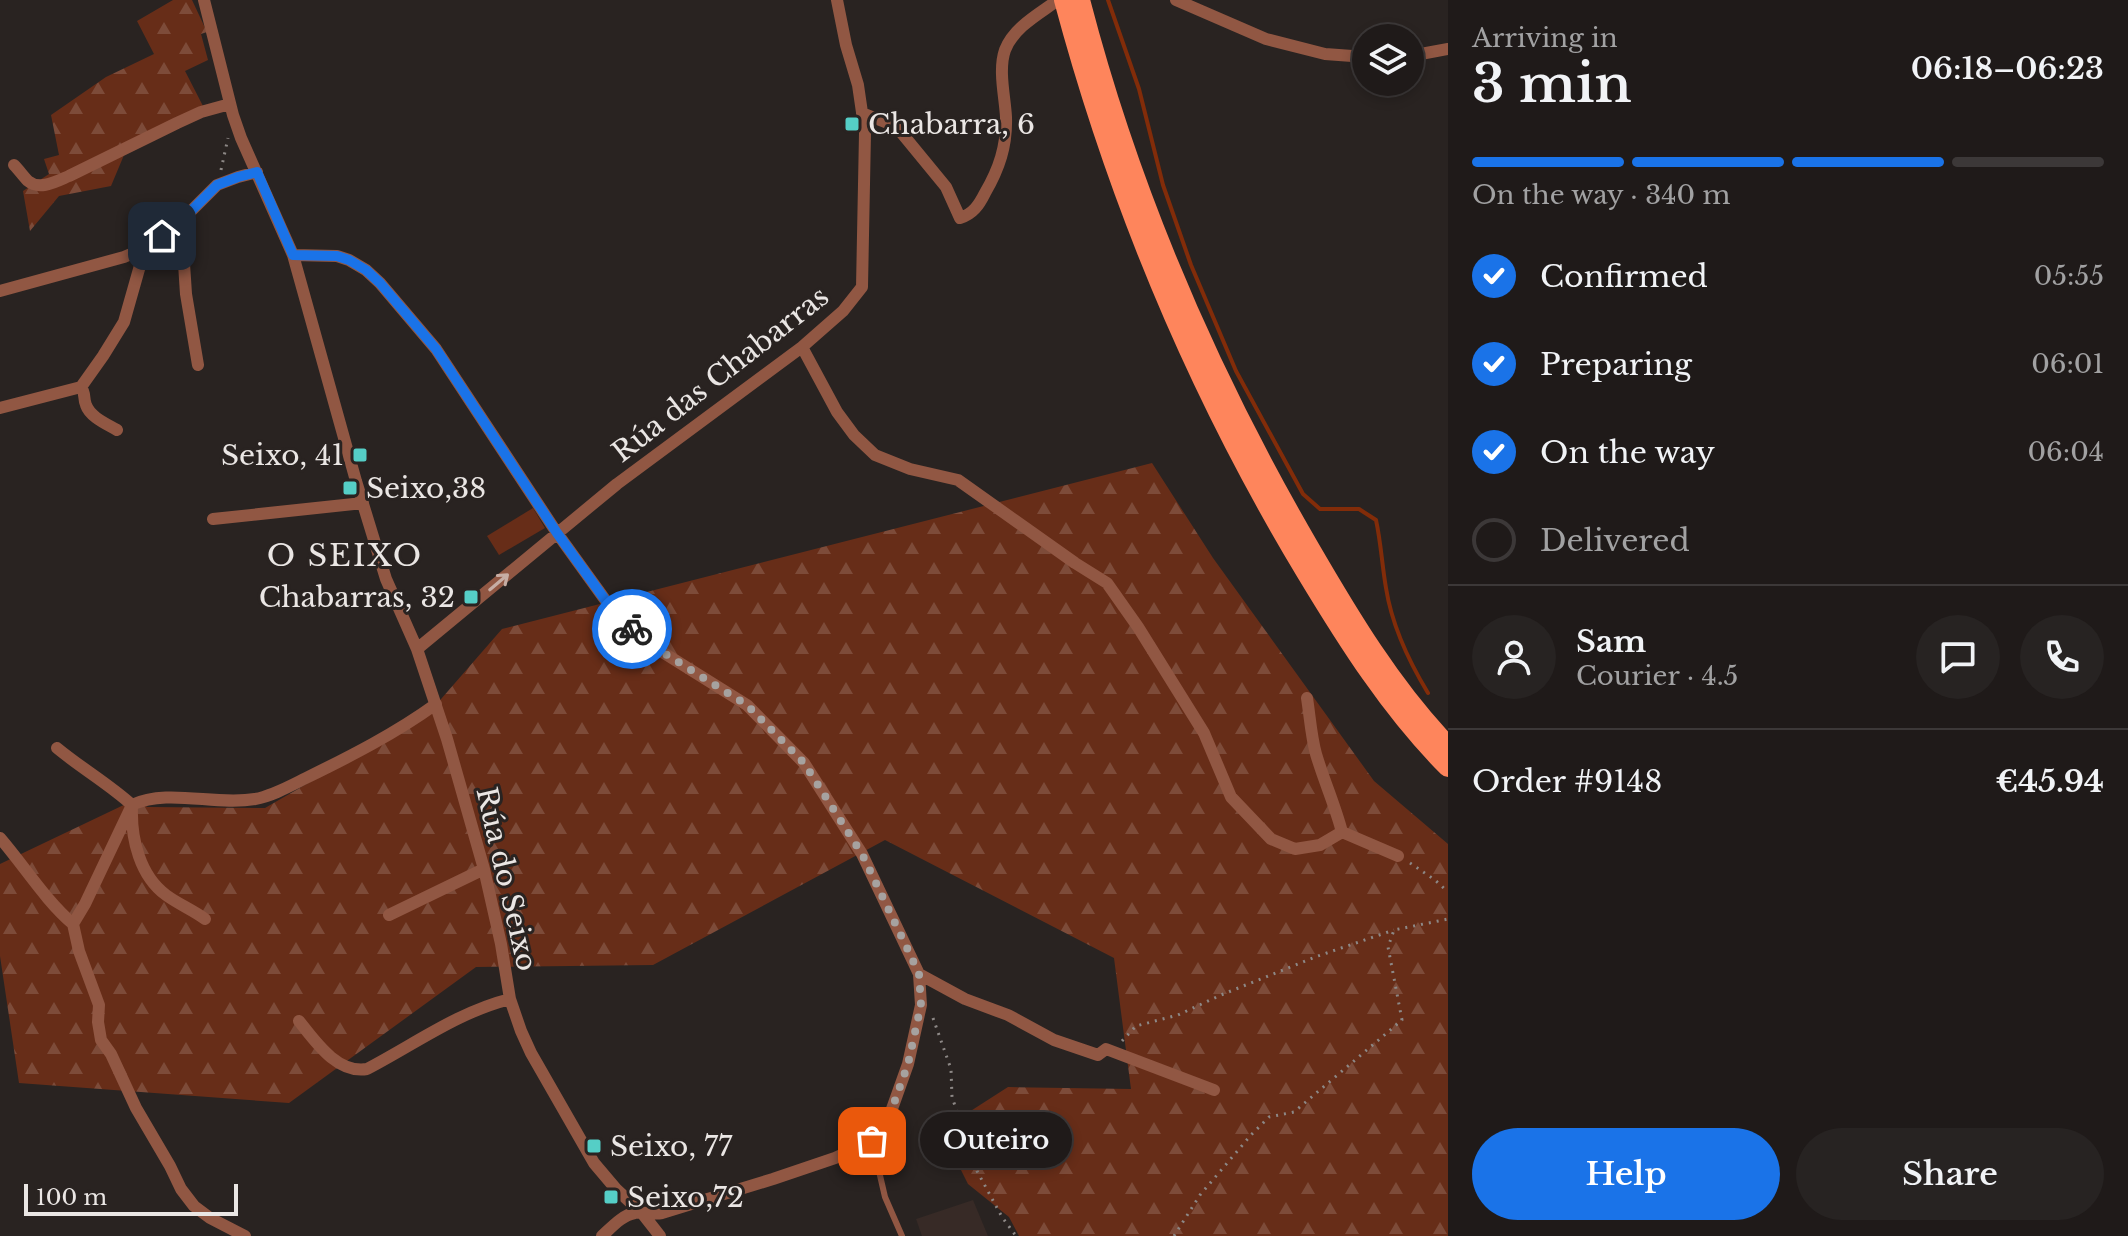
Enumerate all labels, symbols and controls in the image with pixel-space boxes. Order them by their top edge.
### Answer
text: Arriving in [1472,22,1618,54]
map controls [1352,24,1424,96]
button: layers [1352,24,1424,96]
text: 06:18–06:23 [1911,50,2104,87]
text: 3 min [1472,52,1632,116]
place label: Chabarra, 6 [868,107,1035,142]
marker: Chabarra, 6 [843,115,861,133]
text: On the way · 340 m [1472,179,1730,211]
pin [128,202,196,270]
icon: home [140,214,184,258]
icon: check [1472,254,1516,298]
text: Confirmed [1540,258,1708,295]
text: 05:55 [2034,260,2104,292]
street label: Rúa das Chabarras [605,279,836,470]
icon: check [1472,342,1516,386]
text: Preparing [1540,346,1692,383]
text: 06:01 [2031,348,2104,380]
icon: check [1472,430,1516,474]
text: On the way [1540,434,1715,471]
text: 06:04 [2028,436,2104,468]
place label: Seixo, 41 [221,438,344,473]
marker: Seixo, 41 [351,446,369,464]
place label: Seixo,38 [366,471,486,506]
marker: Seixo,38 [341,479,359,497]
text: Delivered [1540,522,1690,559]
district label: O SEIXO [267,537,423,574]
one-way arrow [488,573,508,591]
place label: Chabarras, 32 [259,580,455,615]
marker: Chabarras, 32 [462,588,480,606]
courier [592,589,672,669]
icon: bike [610,607,654,651]
button: person [1472,615,1556,699]
button: chat [1916,615,2000,699]
button: phone [2020,615,2104,699]
text: Sam [1576,623,1646,660]
text: Courier · 4.5 [1576,660,1738,692]
text: Order #9148 [1472,763,1662,800]
text: €45.94 [1995,763,2104,800]
street label: Rúa do Seixo [468,784,545,975]
pin [838,1107,906,1175]
callout: Outeiro [920,1113,1072,1169]
icon: bag [850,1119,894,1163]
text: Outeiro [943,1124,1049,1156]
button: Help [1472,1128,1780,1220]
button: Share [1796,1128,2104,1220]
place label: Seixo, 77 [610,1129,733,1164]
marker: Seixo, 77 [585,1137,603,1155]
scale bar [24,1180,238,1216]
place label: Seixo,72 [627,1180,744,1215]
text: 100 m [36,1184,107,1211]
marker: Seixo,72 [602,1188,620,1206]

